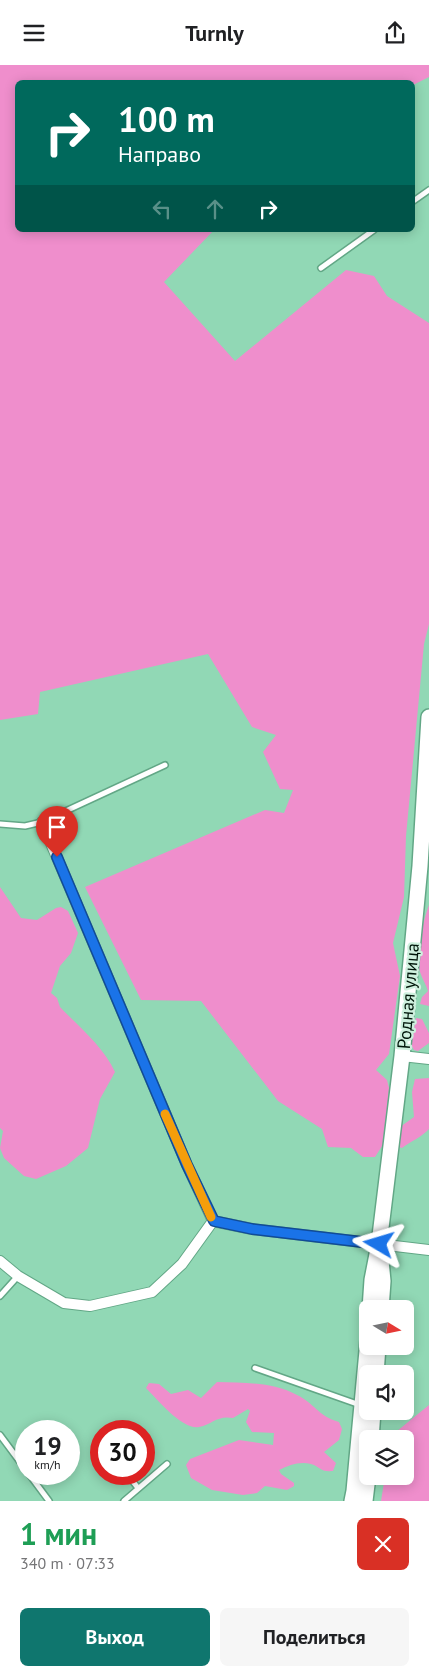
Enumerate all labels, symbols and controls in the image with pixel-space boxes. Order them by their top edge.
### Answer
icon: menu [20,19,48,47]
text: Turnly [185,19,244,47]
icon: share [381,19,409,47]
text: 100 m [118,96,215,142]
icon: right [35,100,100,165]
text: Направо [118,140,201,168]
icon: left [148,195,176,223]
icon: ahead [201,195,229,223]
icon: right [254,195,282,223]
pin [36,806,78,857]
icon: arrive [43,813,71,841]
street label: Родная улица [392,942,424,1050]
position arrow [352,1217,404,1269]
north arrow [359,1300,414,1355]
map controls [359,1300,414,1485]
button: sound [359,1365,414,1420]
speed limit sign: 30 [90,1420,155,1485]
text: 19 [33,1430,62,1462]
button: layers [359,1430,414,1485]
text: km/h [34,1457,61,1472]
text: 1 мин [20,1514,97,1553]
button: close [357,1518,409,1570]
text: 340 m · 07:33 [20,1553,115,1573]
button: Выход [20,1608,210,1666]
button: Поделиться [220,1608,409,1666]

